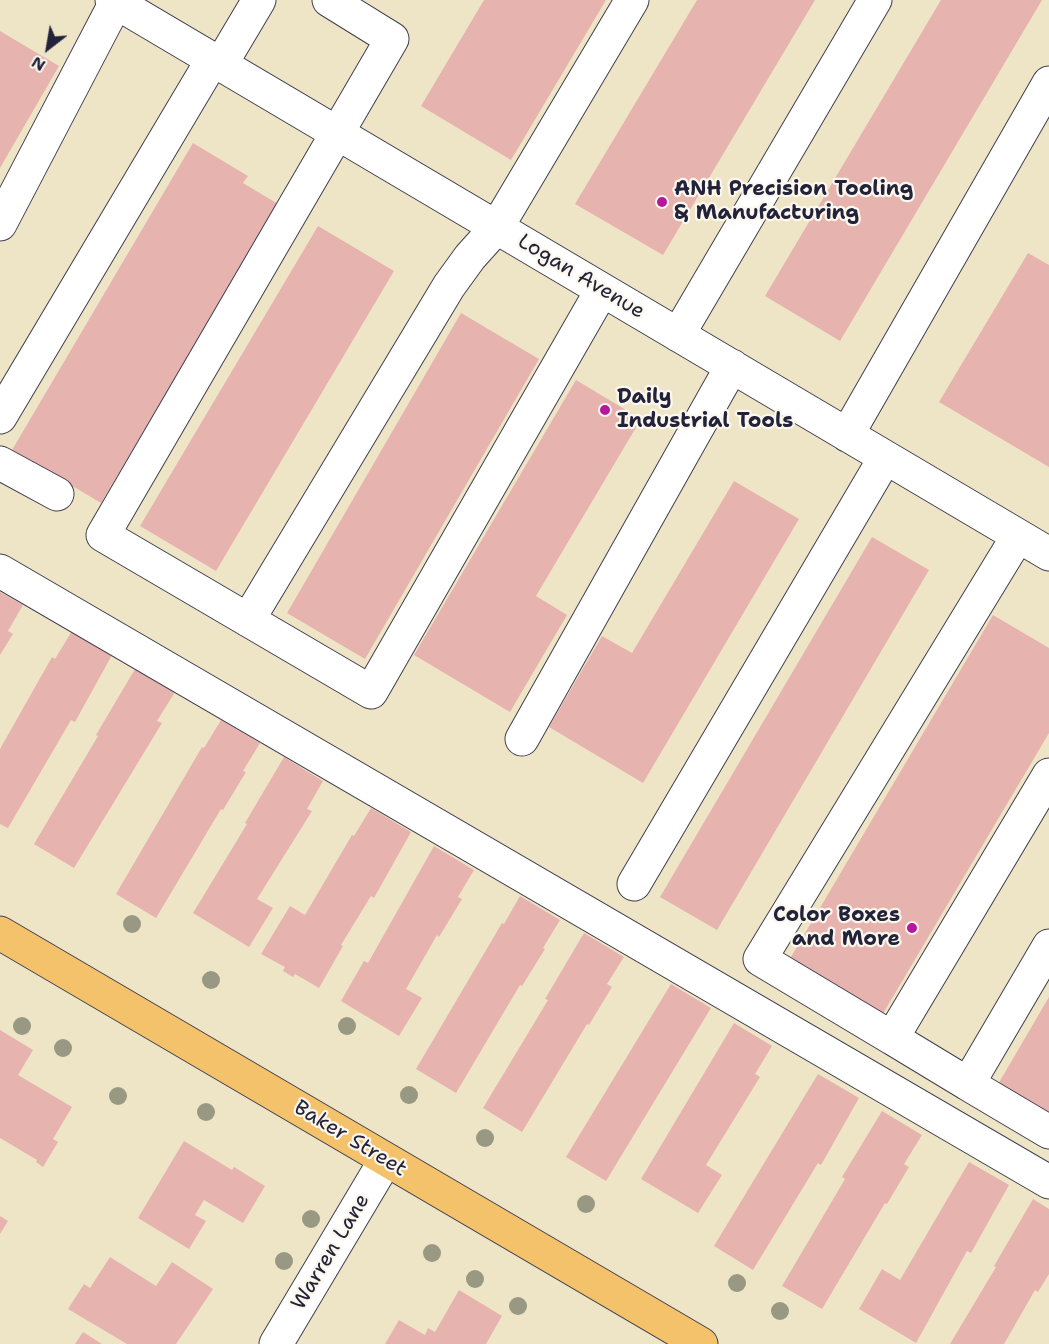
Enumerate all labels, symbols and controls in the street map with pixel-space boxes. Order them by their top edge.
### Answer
north arrow [18,18,78,78]
text: N [28,52,49,76]
place label: ANH Precision Tooling & Manufacturing [674,177,913,227]
marker: ANH Precision Tooling & Manufacturing [655,195,669,209]
street label: Logan Avenue [513,229,649,325]
place label: Daily Industrial Tools [617,385,793,435]
marker: Daily Industrial Tools [598,403,612,417]
place label: Color Boxes and More [773,903,900,953]
marker: Color Boxes and More [905,921,919,935]
street label: Baker Street [289,1096,411,1182]
street label: Warren Lane [287,1189,375,1315]

